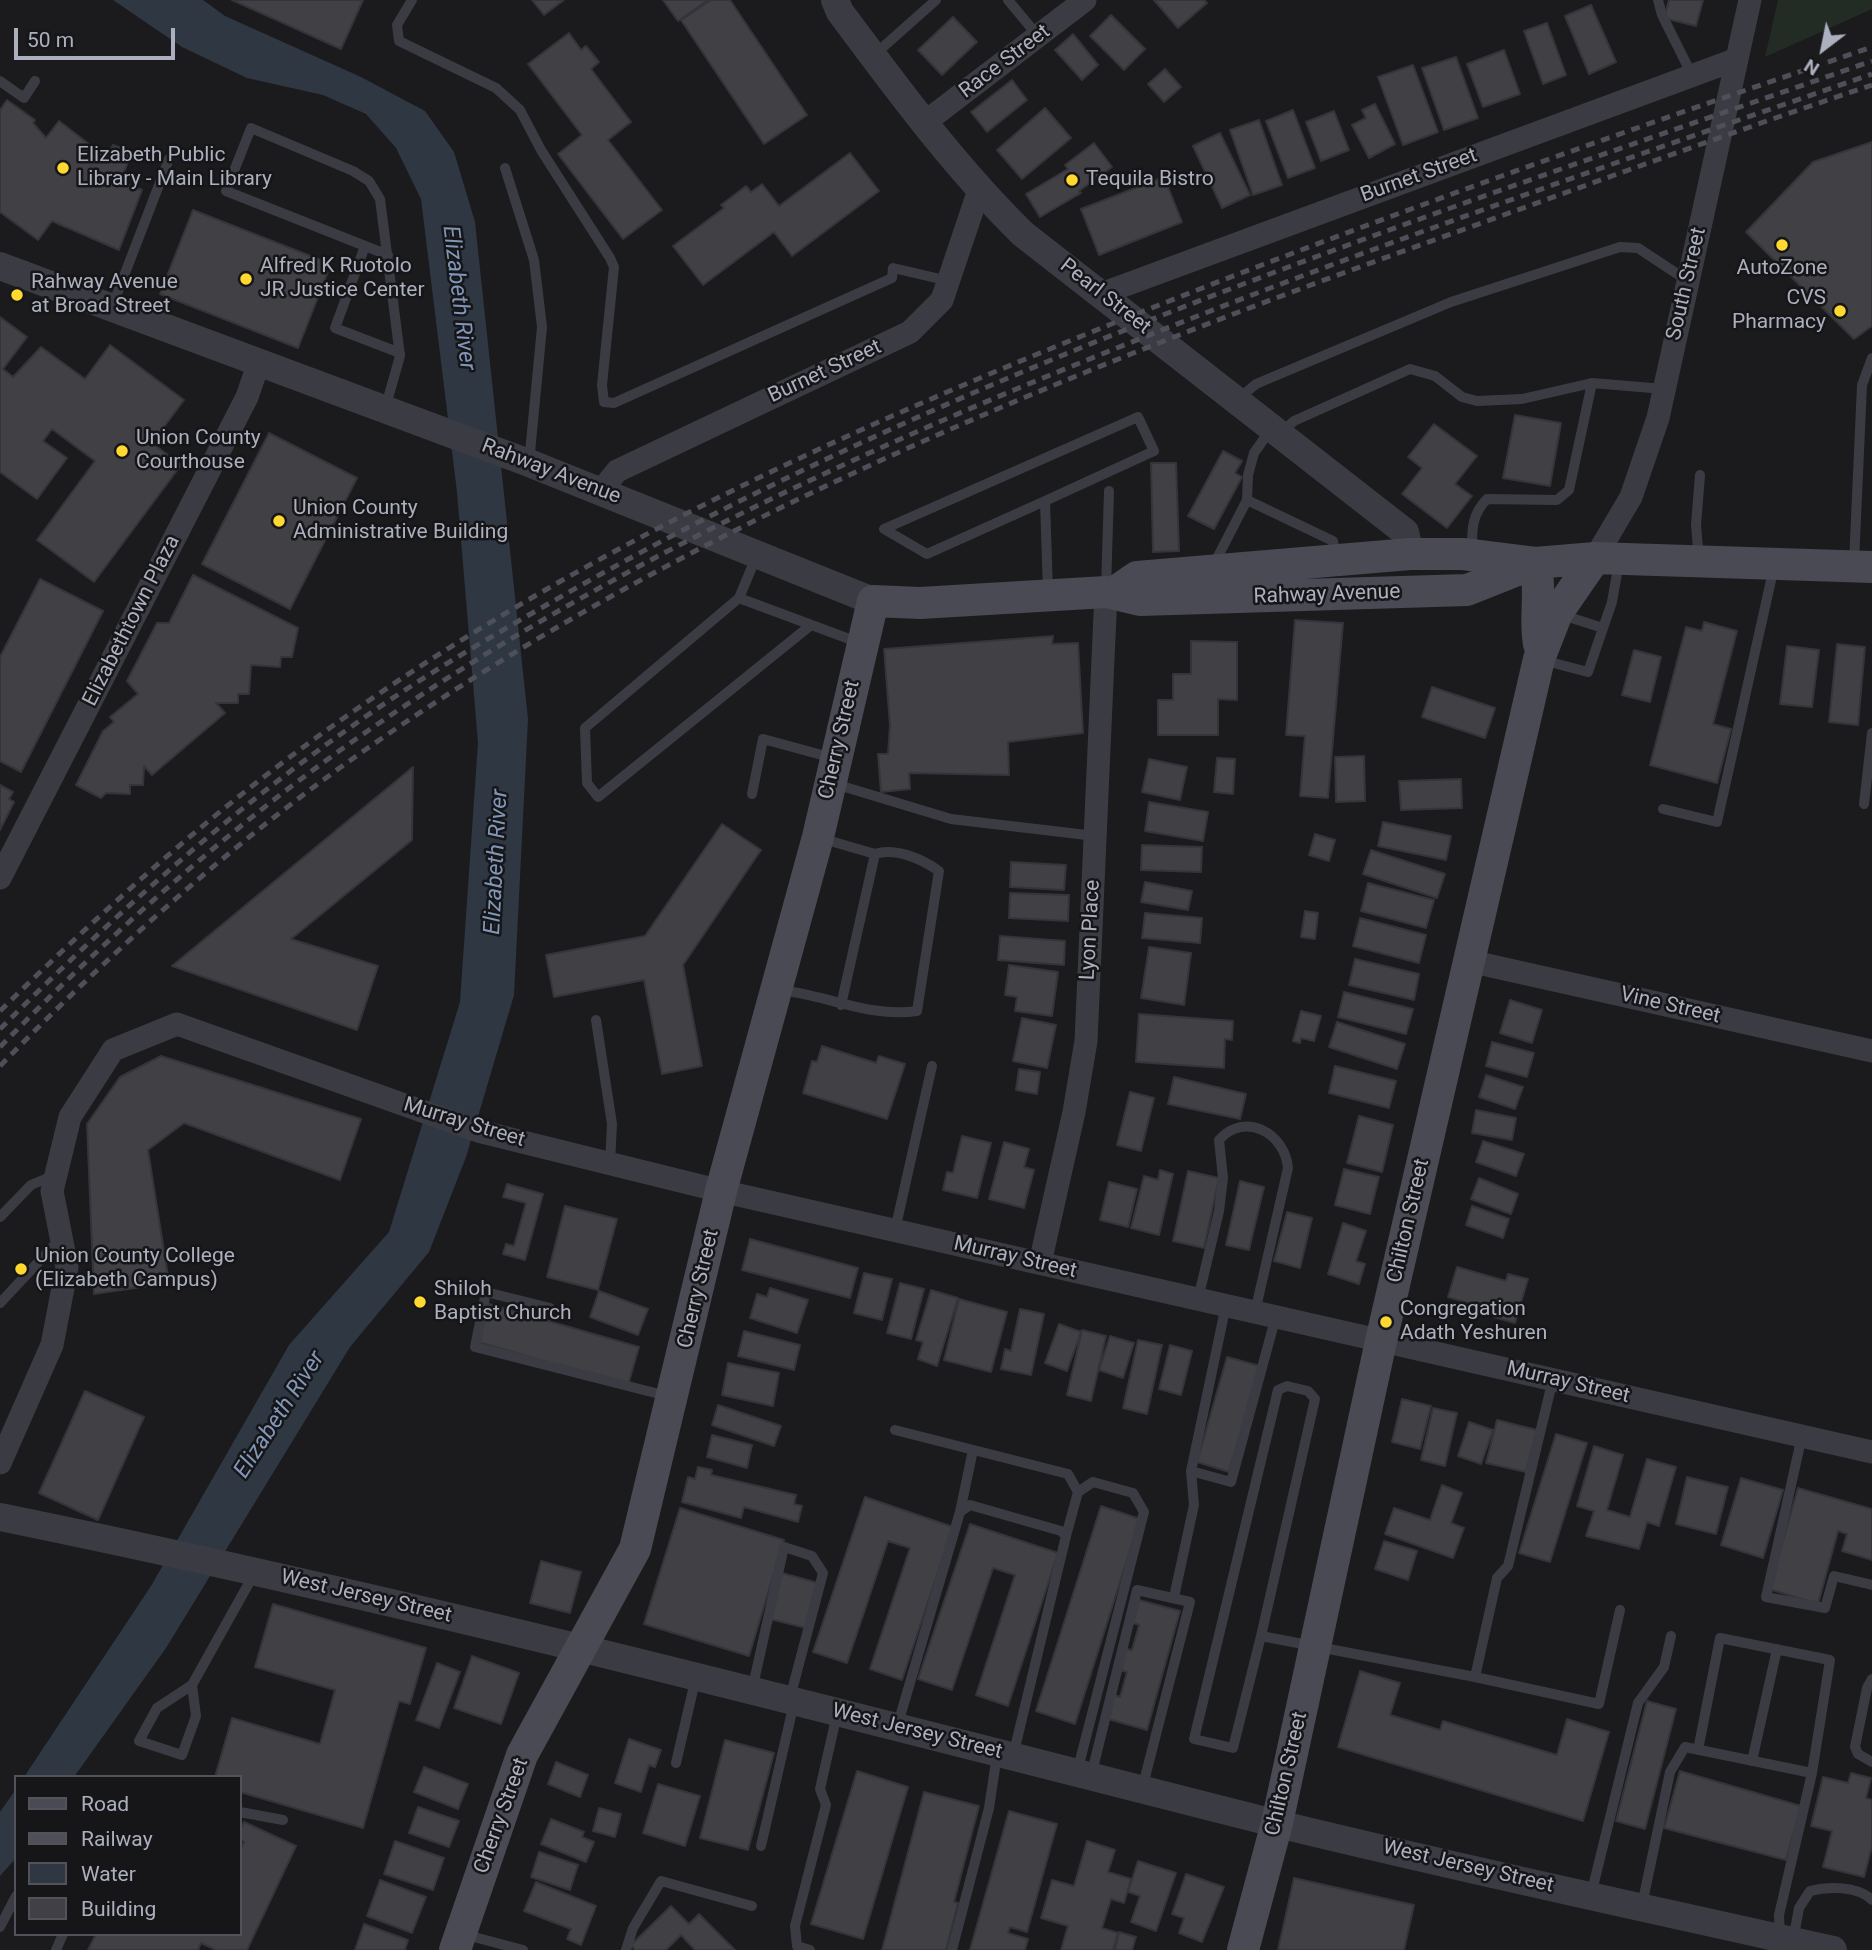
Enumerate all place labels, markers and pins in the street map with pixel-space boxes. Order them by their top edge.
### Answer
place label: Elizabeth Public Library - Main Library [77,143,272,193]
marker: Elizabeth Public Library - Main Library [55,160,71,176]
place label: Tequila Bistro [1086,167,1214,193]
marker: Tequila Bistro [1064,172,1080,188]
marker: AutoZone [1774,237,1790,253]
place label: Alfred K Ruotolo JR Justice Center [260,254,425,304]
place label: AutoZone [1737,256,1827,282]
place label: Rahway Avenue at Broad Street [31,270,178,320]
marker: Alfred K Ruotolo JR Justice Center [238,271,254,287]
place label: CVS Pharmacy [1732,286,1826,336]
marker: Rahway Avenue at Broad Street [9,287,25,303]
marker: CVS Pharmacy [1832,303,1848,319]
place label: Union County Courthouse [136,426,261,476]
marker: Union County Courthouse [114,443,130,459]
place label: Union County Administrative Building [293,496,508,546]
marker: Union County Administrative Building [271,513,287,529]
place label: Union County College (Elizabeth Campus) [35,1244,235,1294]
marker: Union County College (Elizabeth Campus) [13,1261,29,1277]
place label: Shiloh Baptist Church [434,1277,571,1327]
marker: Shiloh Baptist Church [412,1294,428,1310]
place label: Congregation Adath Yeshuren [1400,1297,1547,1347]
marker: Congregation Adath Yeshuren [1378,1314,1394,1330]

